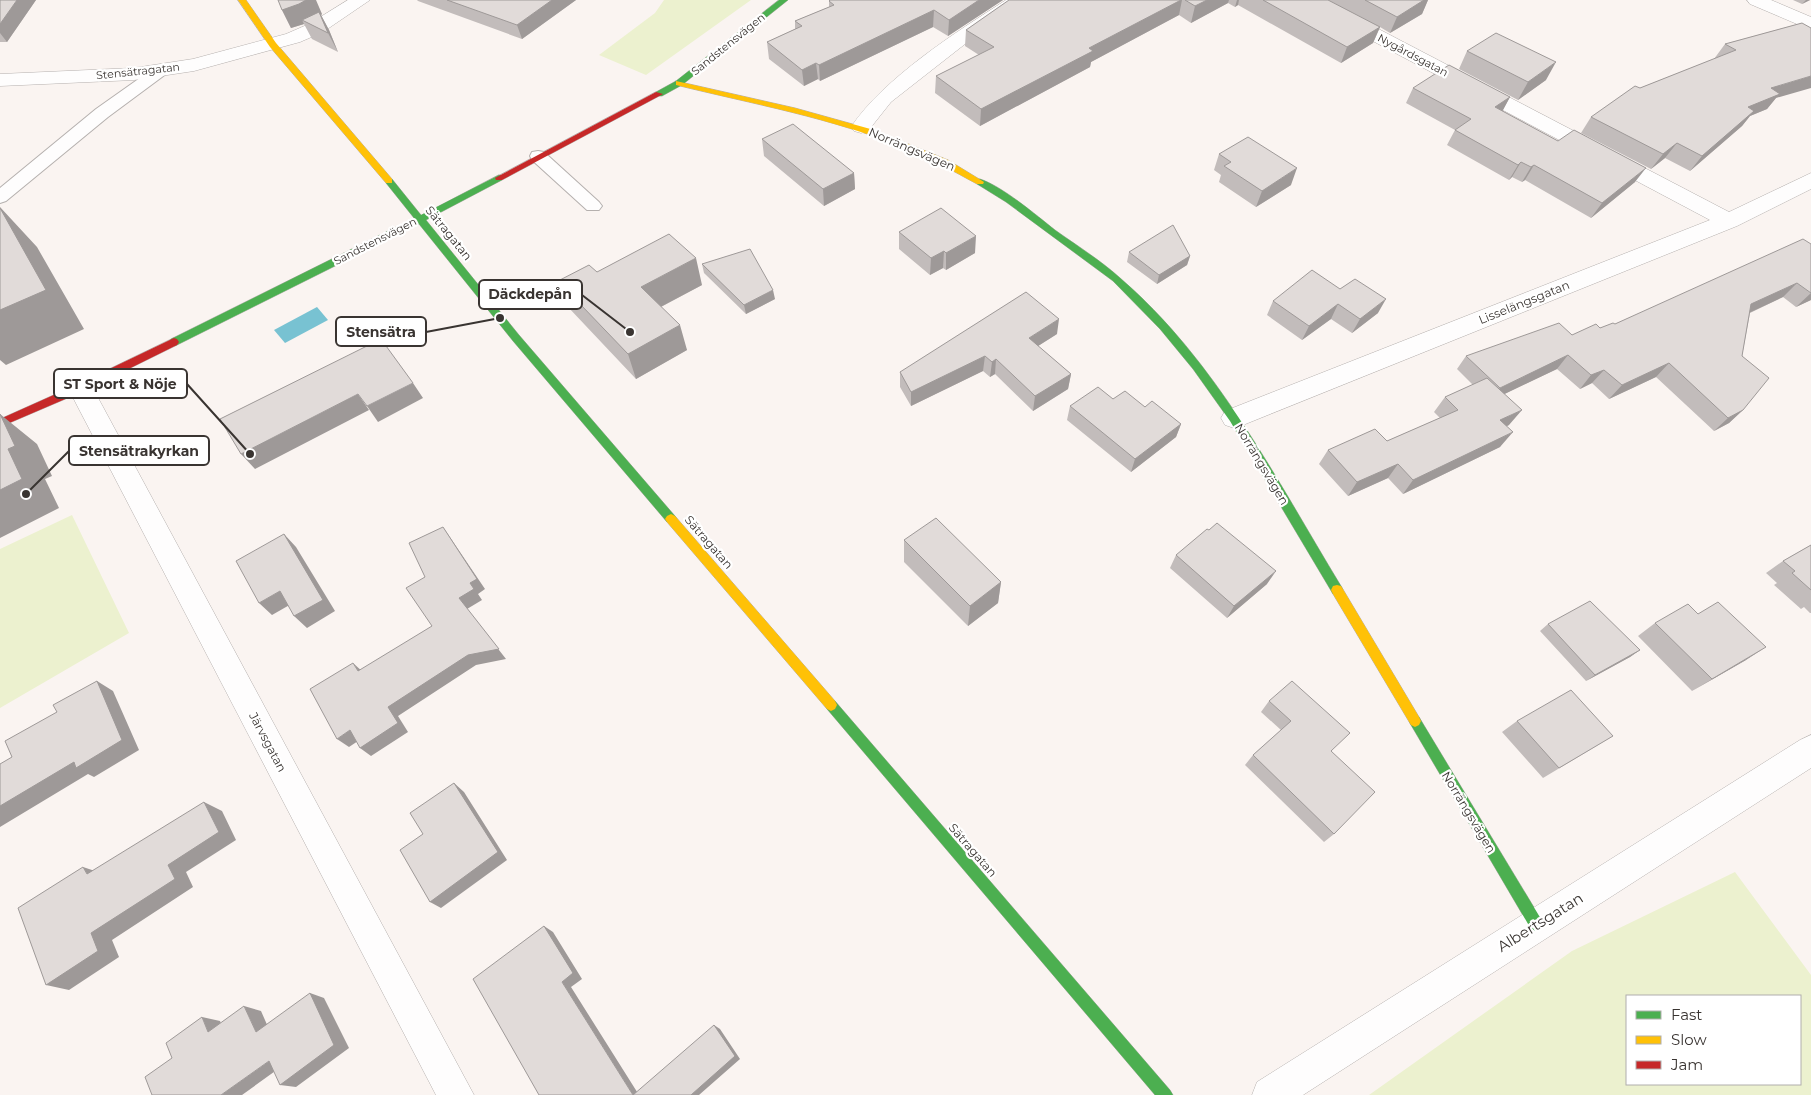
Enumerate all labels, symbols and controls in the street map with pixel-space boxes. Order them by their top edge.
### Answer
street label: Sandstensvägen [688,10,768,78]
street label: Nygårdsgatan [1375,30,1451,80]
street label: Stensätragatan [95,60,181,82]
street label: Norrängsvägen [867,124,957,174]
street label: Sätragatan [422,203,476,263]
street label: Sandstensvägen [331,214,419,268]
street label: Lisselängsgatan [1476,277,1572,327]
callout: Däckdepån [479,280,582,309]
text: Däckdepån [488,285,572,303]
callout: Stensätra [336,317,426,346]
text: Stensätra [346,323,416,341]
callout: ST Sport & Nöje [54,369,187,398]
text: ST Sport & Nöje [63,375,177,393]
street label: Norrängsvägen [1232,421,1292,507]
callout: Stensätrakyrkan [69,436,209,465]
text: Stensätrakyrkan [79,442,199,460]
street label: Sätragatan [682,512,736,572]
street label: Järvsgatan [246,709,290,774]
street label: Norrängsvägen [1439,769,1499,855]
street label: Sätragatan [946,820,1000,880]
street label: Albertsgatan [1494,888,1586,956]
legend [1626,995,1801,1085]
text: Fast [1671,1005,1702,1024]
text: Slow [1671,1030,1707,1049]
text: Jam [1670,1055,1703,1074]

